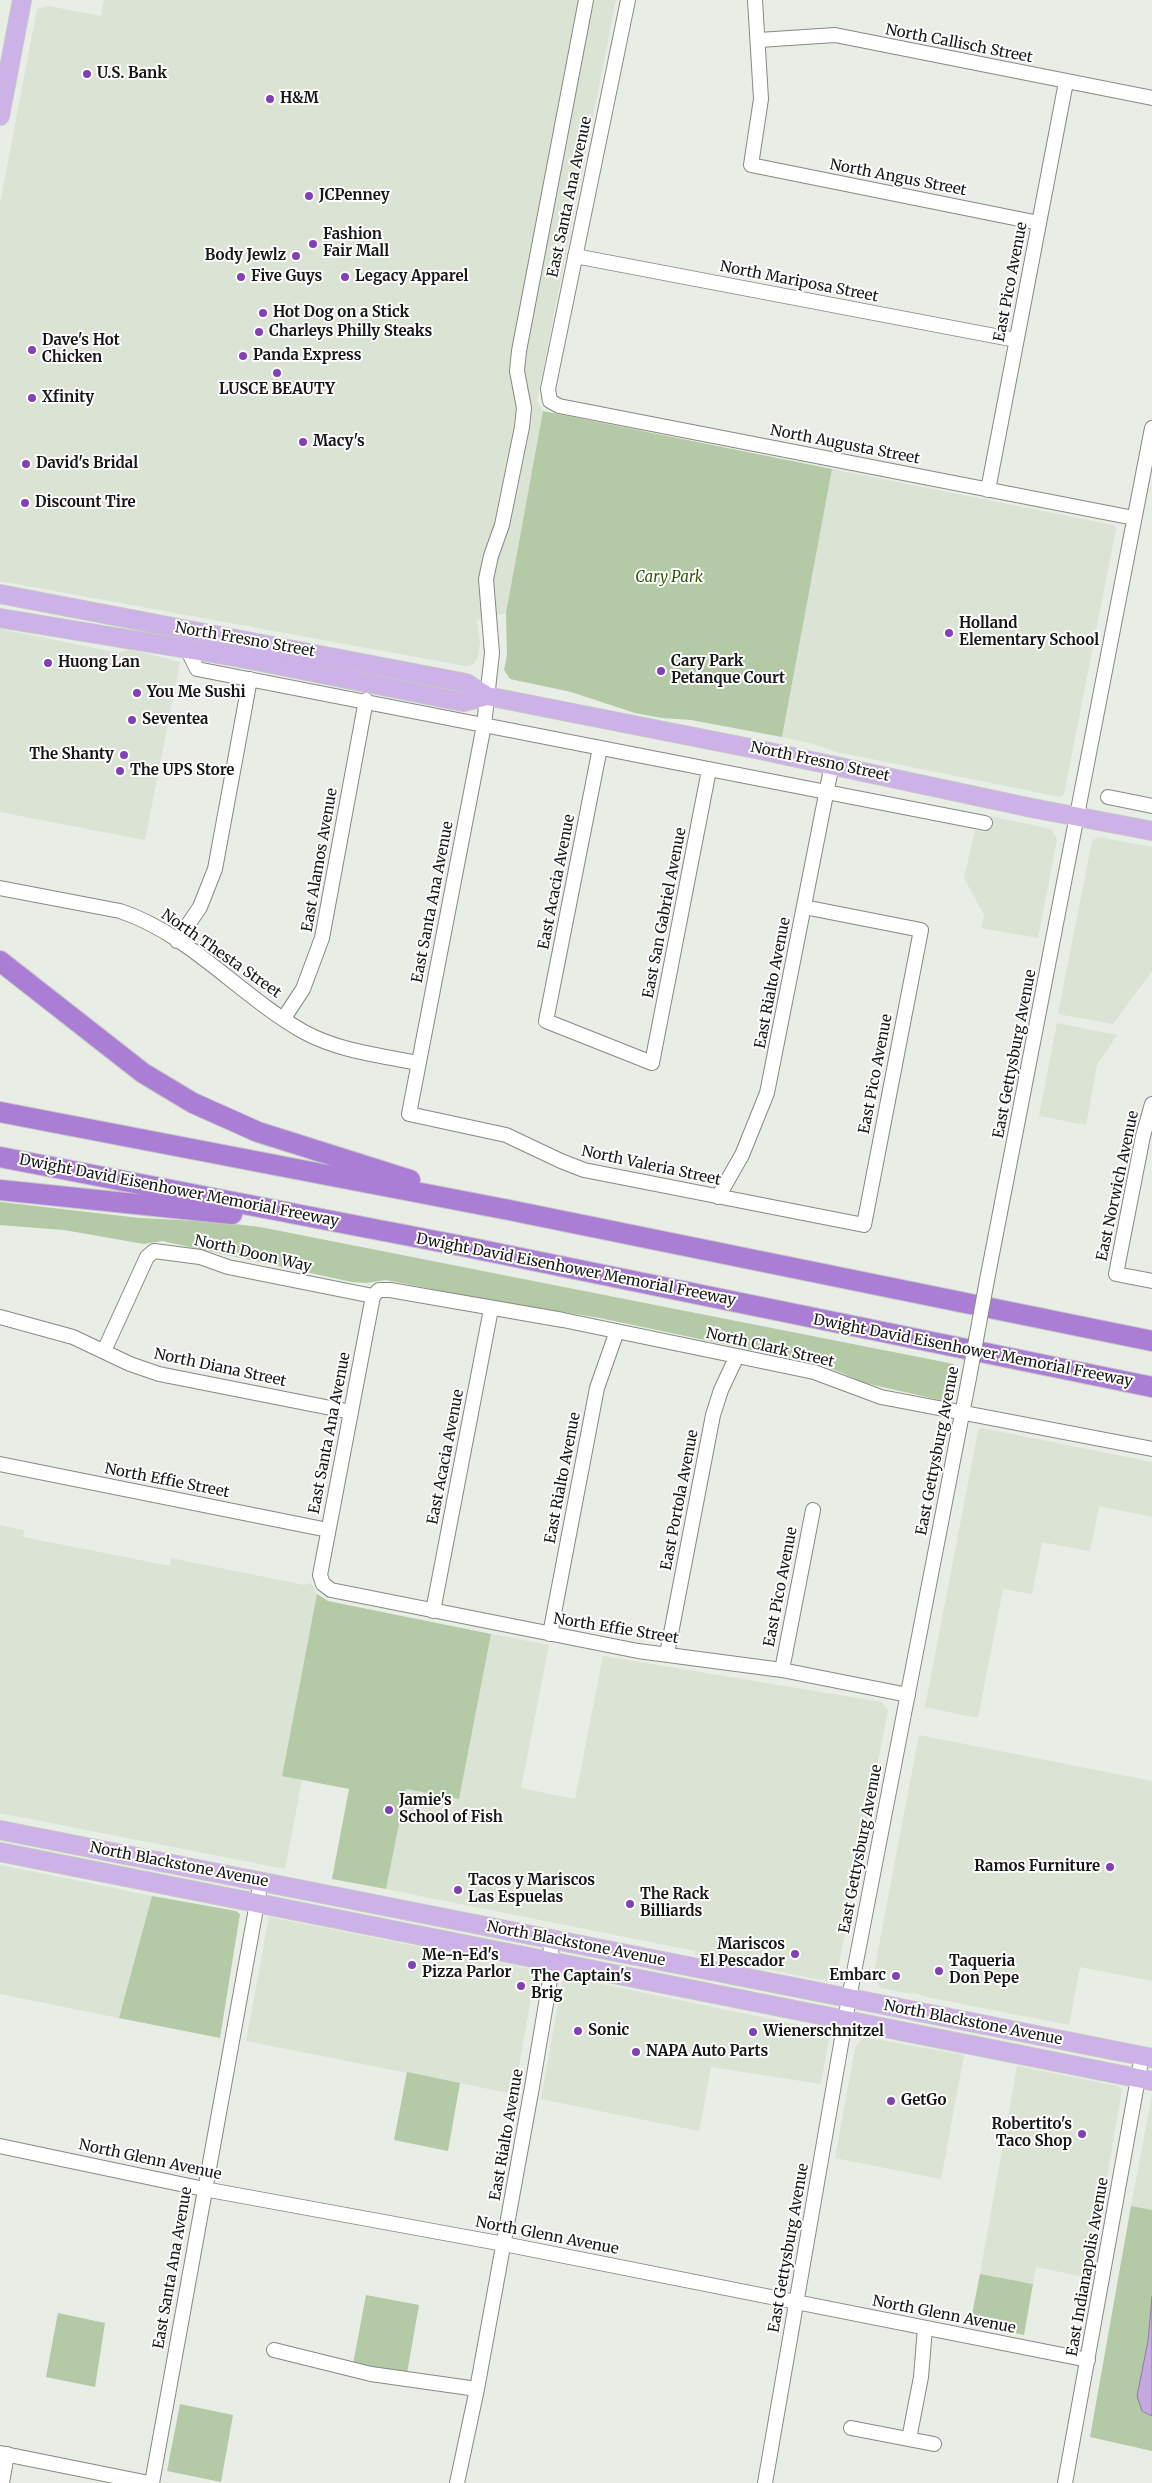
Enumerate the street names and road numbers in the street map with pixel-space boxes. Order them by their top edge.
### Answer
street label: North Callisch Street [884,21,1034,67]
street label: East Santa Ana Avenue [544,115,596,279]
street label: North Angus Street [828,156,968,200]
street label: East Pico Avenue [991,221,1031,343]
street label: North Mariposa Street [718,258,880,306]
street label: North Augusta Street [769,422,921,468]
street label: North Fresno Street [174,619,316,661]
street label: North Fresno Street [749,738,891,786]
street label: East Alamos Avenue [299,787,341,933]
street label: East Acacia Avenue [535,813,579,951]
street label: East Santa Ana Avenue [409,820,457,984]
street label: East San Gabriel Avenue [640,826,690,1000]
street label: North Thesta Street [158,906,284,1002]
street label: East Rialto Avenue [751,916,795,1050]
street label: East Gettysburg Avenue [990,968,1040,1140]
street label: East Pico Avenue [856,1013,896,1135]
street label: East Norwich Avenue [1093,1109,1143,1263]
street label: North Valeria Street [580,1142,722,1190]
street label: Dwight David Eisenhower Memorial Freeway [18,1151,340,1231]
street label: Dwight David Eisenhower Memorial Freeway [415,1230,737,1310]
street label: North Doon Way [193,1232,313,1276]
street label: Dwight David Eisenhower Memorial Freeway [812,1311,1134,1391]
street label: North Clark Street [704,1324,836,1372]
street label: North Diana Street [152,1345,288,1391]
street label: East Santa Ana Avenue [306,1351,354,1515]
street label: East Gettysburg Avenue [913,1365,963,1537]
street label: East Acacia Avenue [424,1388,468,1526]
street label: East Rialto Avenue [541,1411,585,1545]
street label: East Portola Avenue [658,1428,702,1572]
street label: North Effie Street [103,1460,231,1502]
street label: East Pico Avenue [761,1526,801,1648]
street label: North Effie Street [552,1610,680,1648]
street label: East Gettysburg Avenue [836,1763,886,1935]
street label: North Blackstone Avenue [88,1839,270,1891]
street label: North Blackstone Avenue [485,1918,667,1970]
street label: North Blackstone Avenue [882,1997,1064,2049]
street label: East Rialto Avenue [487,2068,527,2202]
street label: North Glenn Avenue [77,2136,223,2184]
street label: East Gettysburg Avenue [765,2162,813,2334]
street label: East Indianapolis Avenue [1063,2176,1113,2358]
street label: East Santa Ana Avenue [150,2186,196,2350]
street label: North Glenn Avenue [474,2213,620,2259]
street label: North Glenn Avenue [871,2292,1017,2338]

